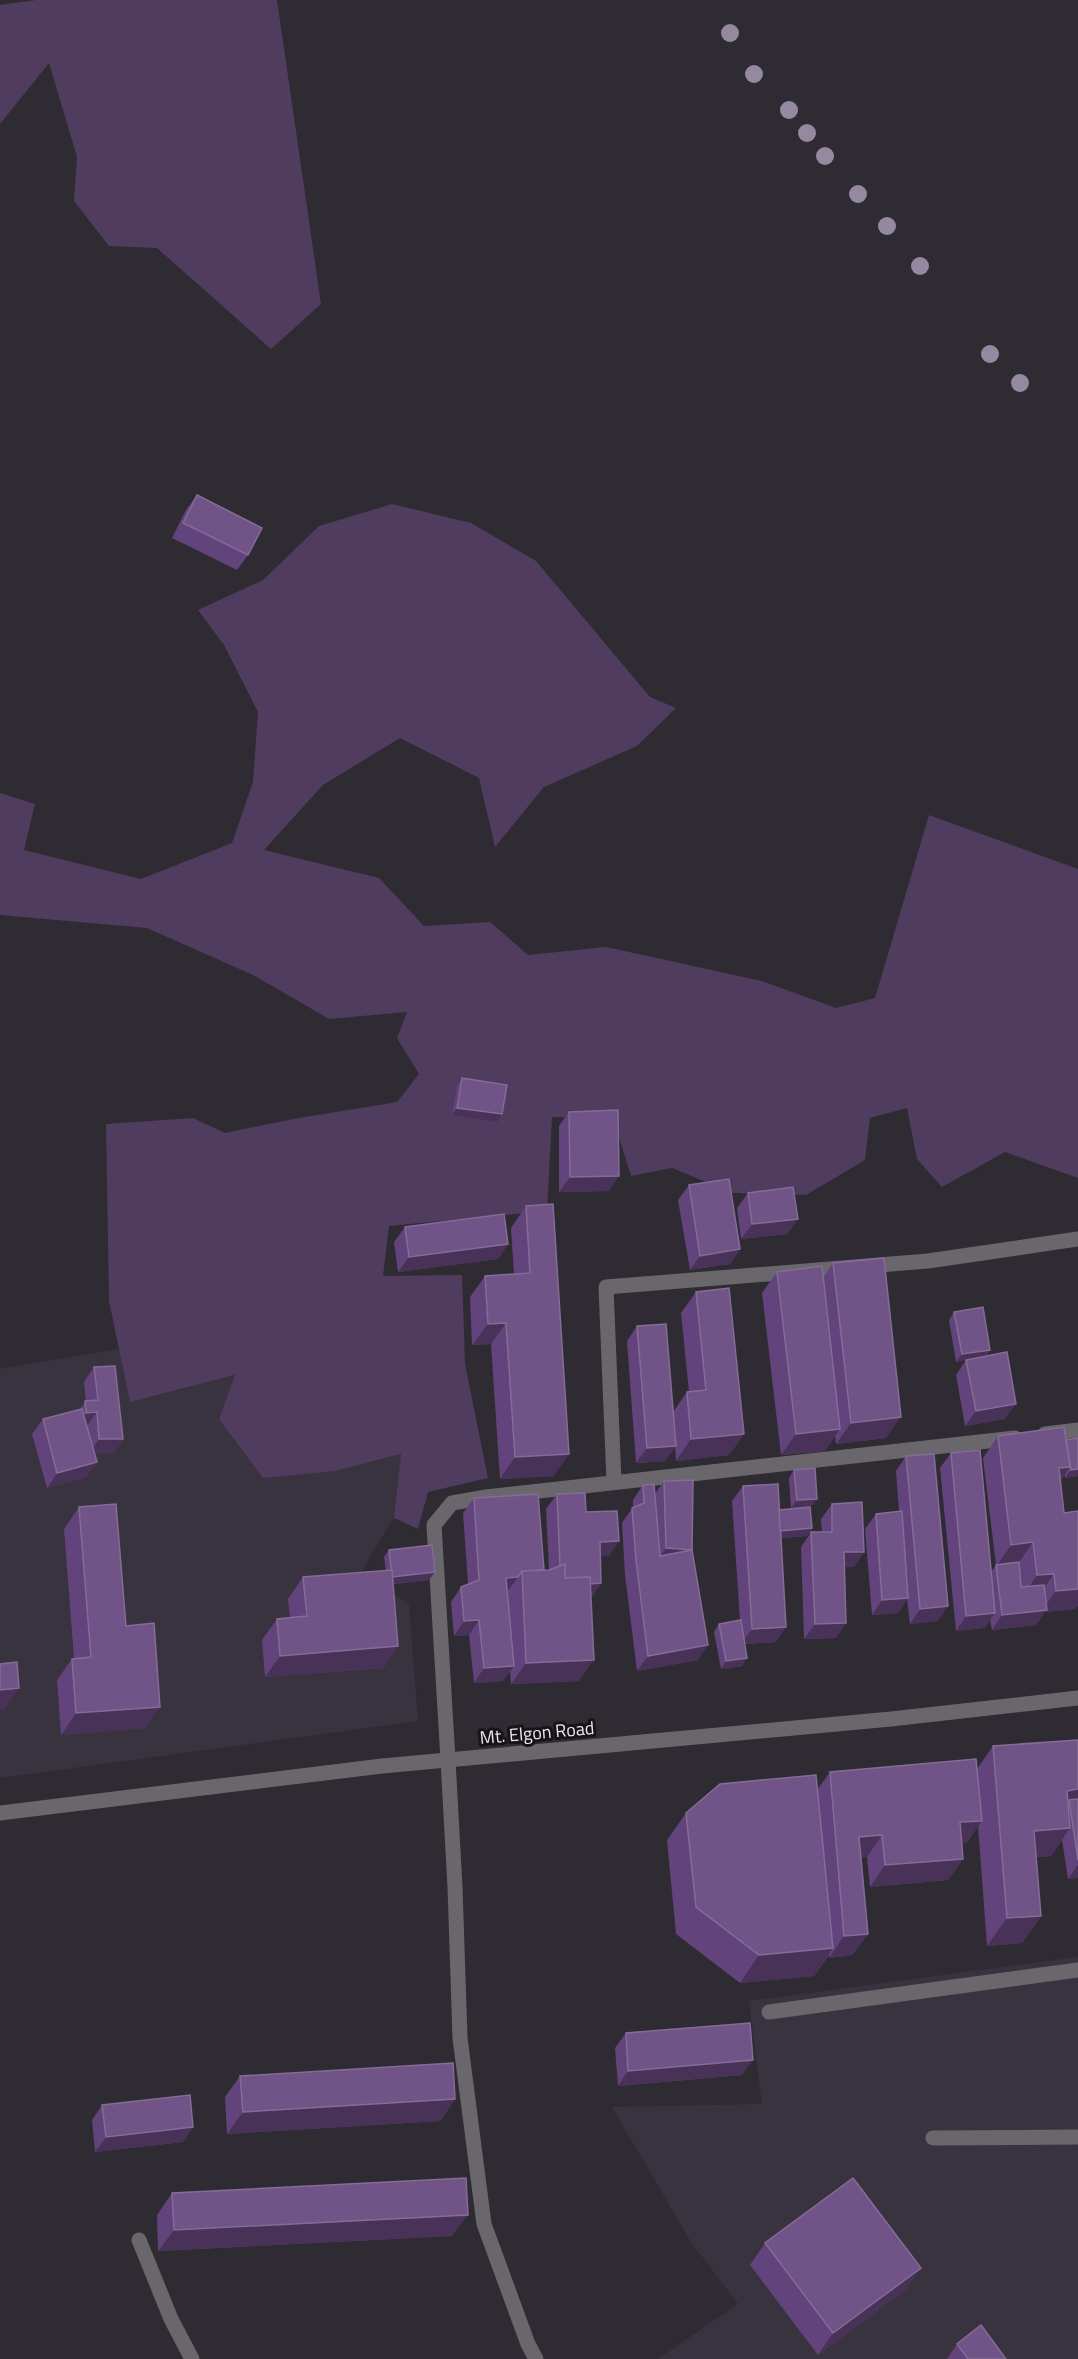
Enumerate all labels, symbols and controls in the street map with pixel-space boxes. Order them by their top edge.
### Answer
street label: Mt. Elgon Road [479,1714,595,1751]

